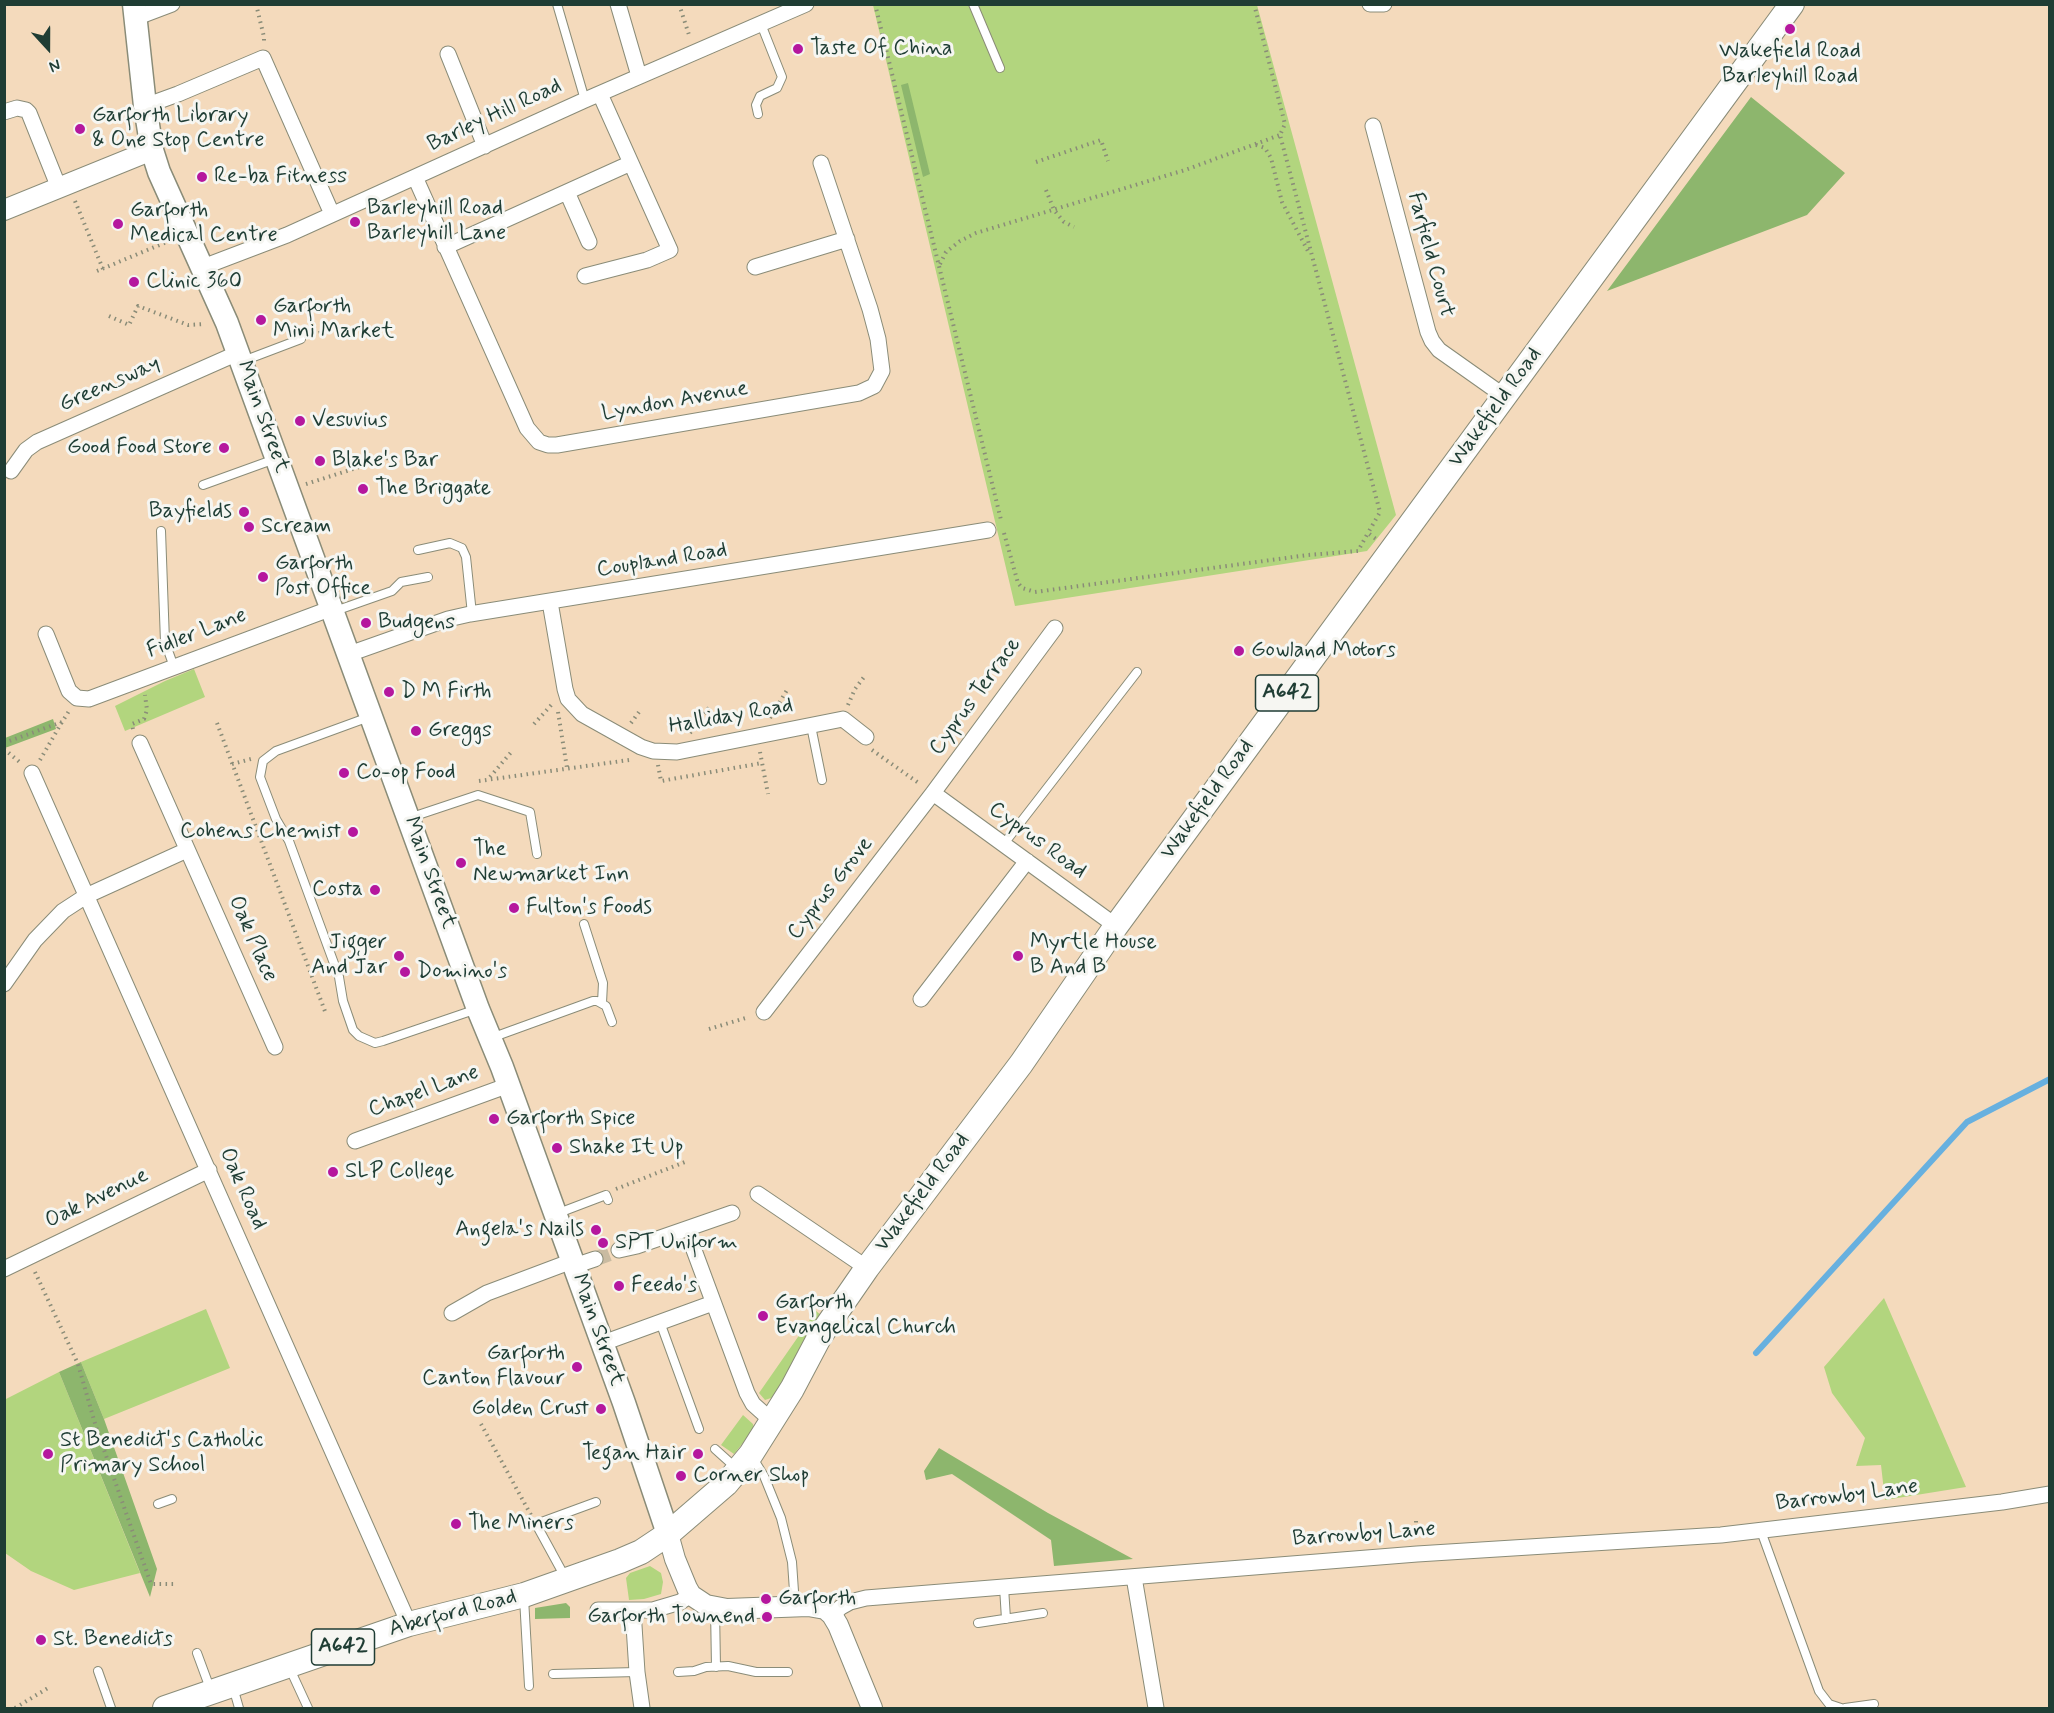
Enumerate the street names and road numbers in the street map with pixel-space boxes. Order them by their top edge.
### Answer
street label: Barley Hill Road [424,73,566,159]
street label: Farfield Court [1401,190,1459,320]
street label: Wakefield Road [1444,343,1548,473]
street label: Greensway [55,351,165,419]
street label: Main Street [230,357,294,477]
street label: Lyndon Avenue [600,376,750,428]
street label: Coupland Road [595,538,729,584]
street label: Fidler Lane [143,603,251,665]
street label: Cyprus Terrace [924,633,1028,761]
road number: A642 [1256,675,1318,711]
street label: Halliday Road [667,693,795,741]
street label: Wakefield Road [1156,735,1260,865]
street label: Cyprus Road [983,797,1091,885]
street label: Main Street [397,813,461,933]
street label: Cyprus Grove [783,832,879,946]
street label: Oak Place [221,892,283,986]
street label: Chapel Lane [365,1060,483,1124]
street label: Wakefield Road [870,1128,976,1258]
street label: Oak Road [212,1144,272,1234]
street label: Oak Avenue [41,1163,153,1235]
street label: Main Street [565,1270,629,1390]
street label: Barrowby Lane [1774,1474,1920,1518]
street label: Barrowby Lane [1292,1517,1436,1553]
street label: Aberford Road [386,1584,520,1644]
road number: A642 [312,1629,374,1665]

